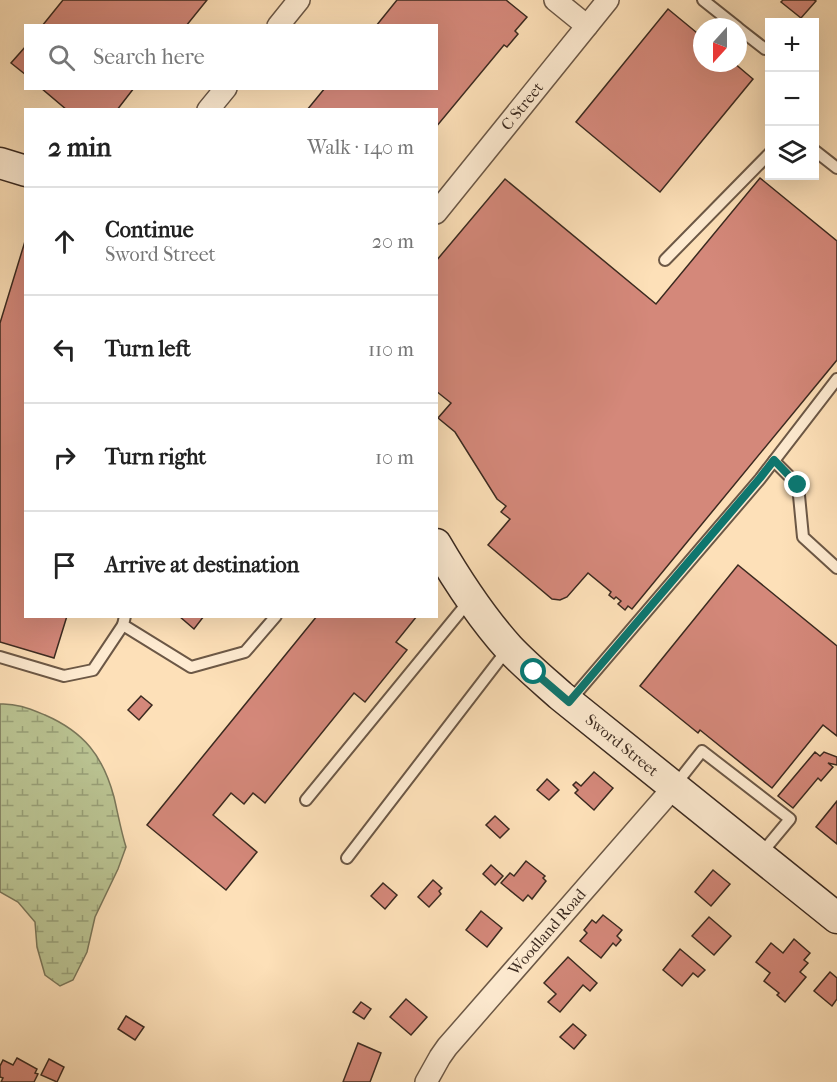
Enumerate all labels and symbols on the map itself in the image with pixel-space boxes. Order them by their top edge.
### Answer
north arrow [693,18,747,72]
street label: C Street [497,78,547,134]
route end [784,471,810,497]
route start [520,658,546,684]
street label: Sword Street [582,710,663,780]
street label: Woodland Road [504,885,590,980]

